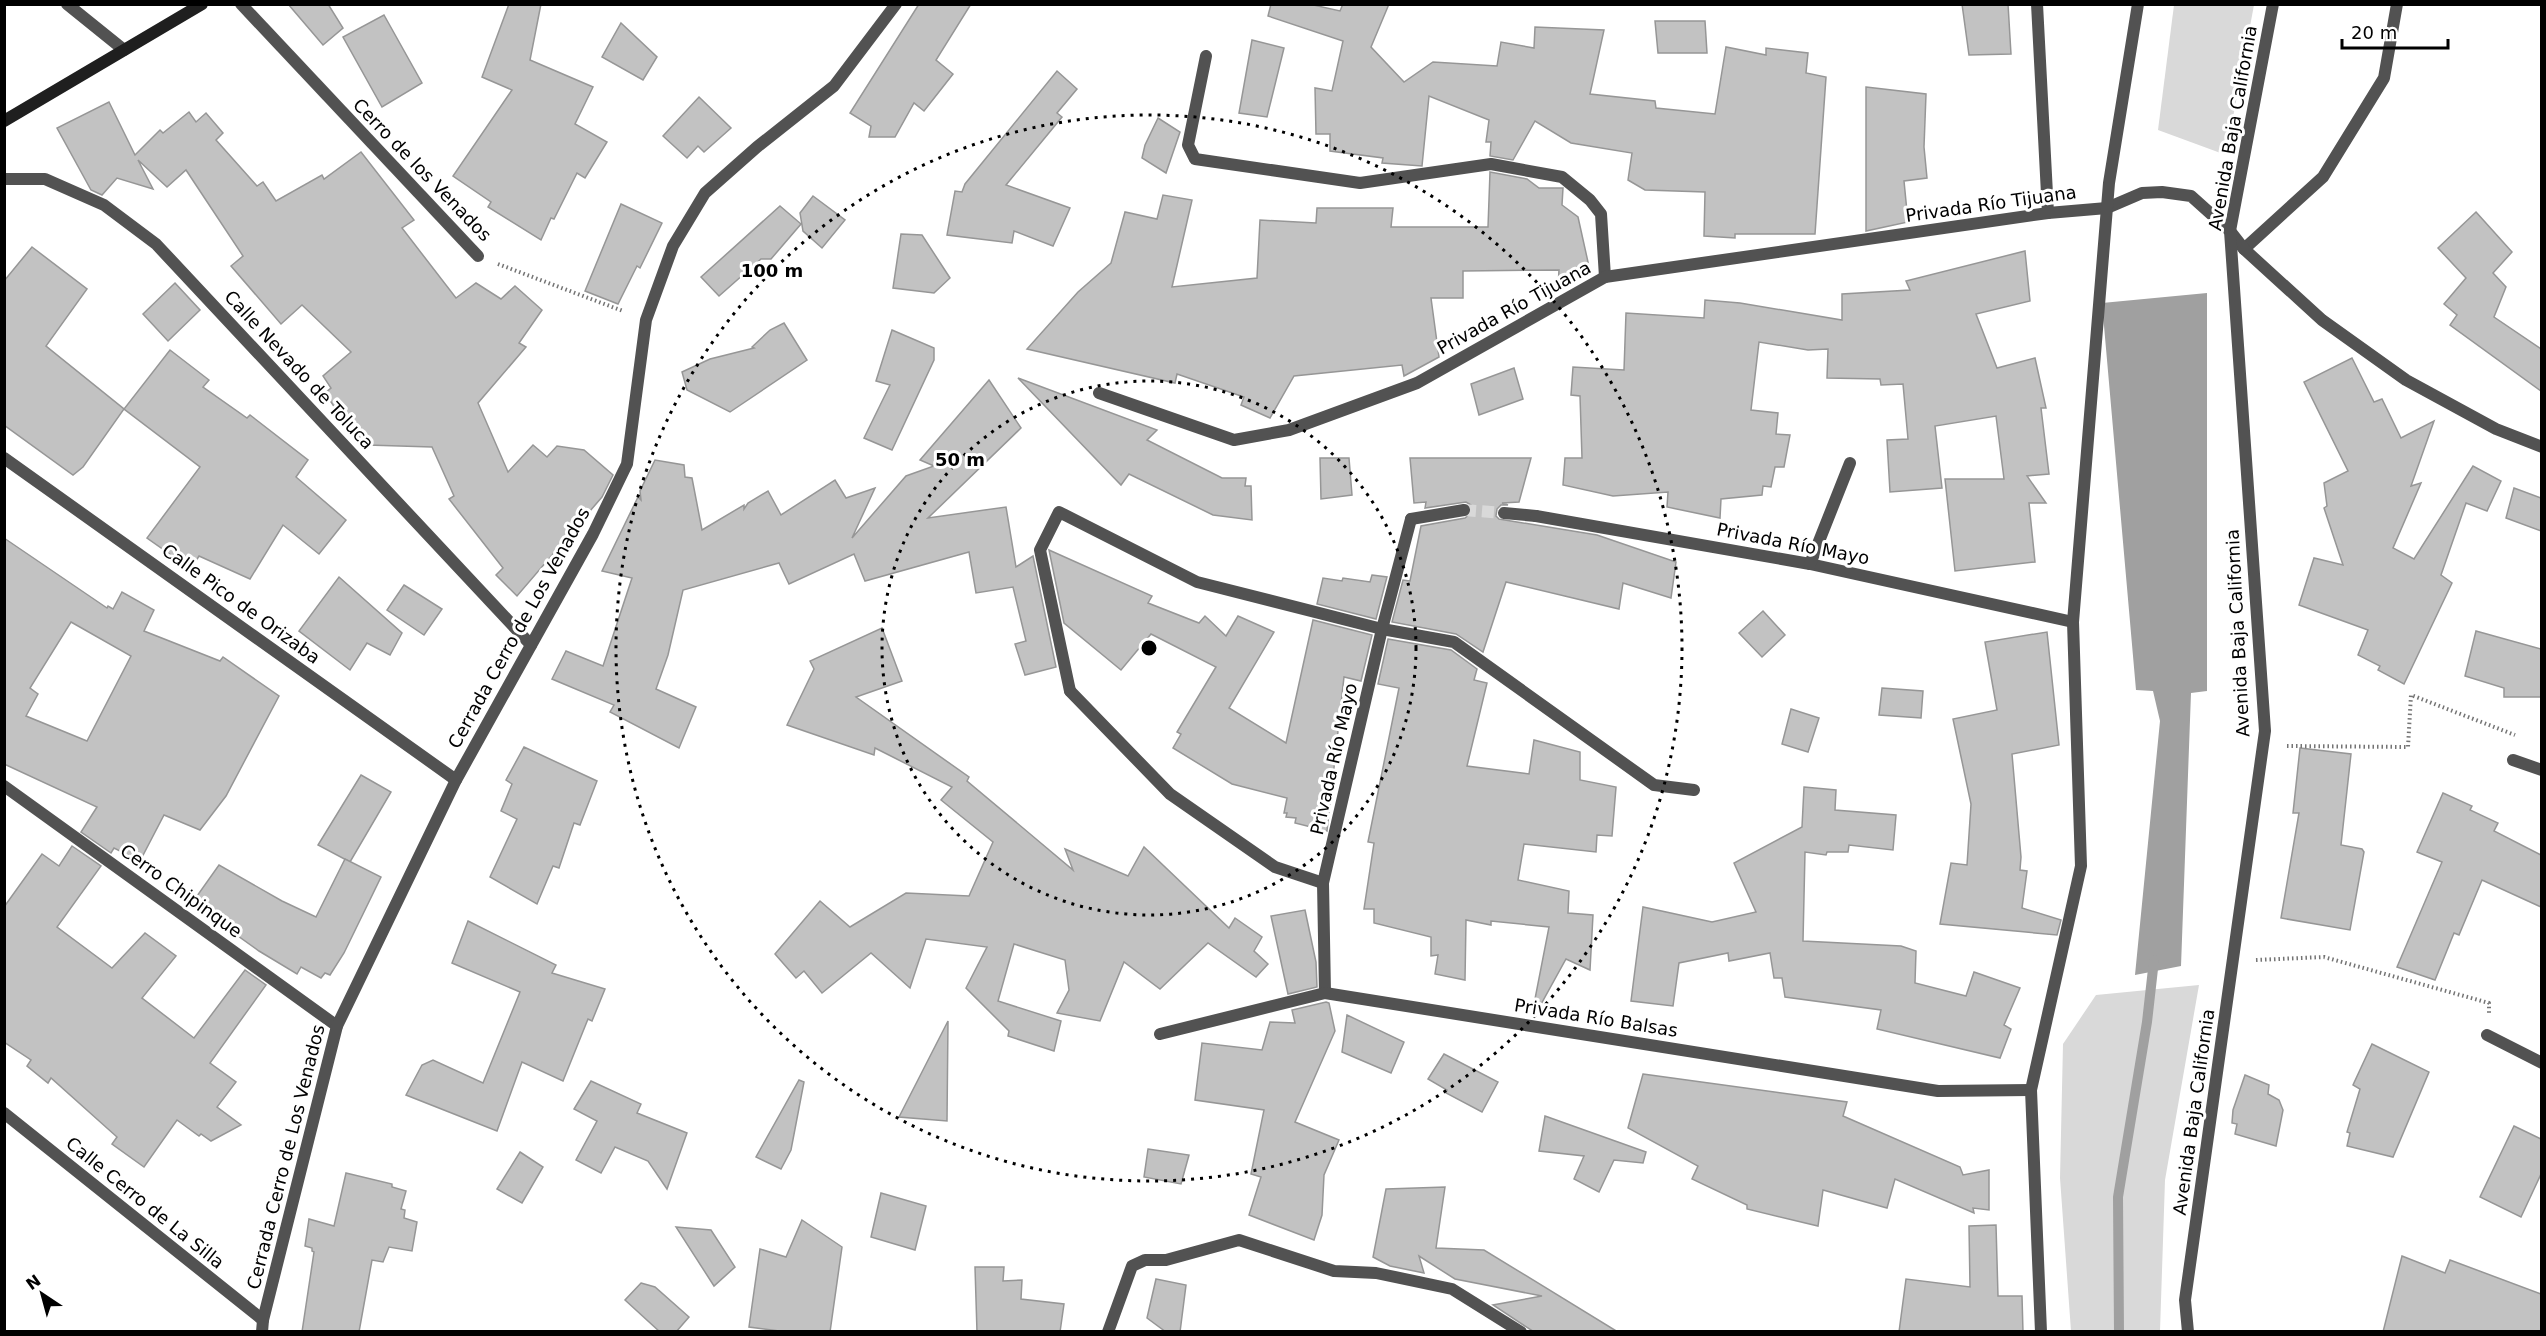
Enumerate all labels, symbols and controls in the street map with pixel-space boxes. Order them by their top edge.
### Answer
scale bar [2342,12,2448,50]
text: 20 m [2351,22,2397,43]
street label: Avenida Baja California [2204,24,2261,232]
street label: Cerro de los Venados [349,94,496,245]
street label: Privada Río Tijuana [1904,181,2078,226]
street label: Privada Río Tijuana [1433,257,1594,359]
text: 100 m [741,260,803,281]
street label: Calle Nevado de Toluca [220,286,378,453]
text: 50 m [935,449,985,470]
street label: Cerrada Cerro de Los Venados [443,504,594,752]
street label: Privada Río Mayo [1715,518,1871,569]
street label: Avenida Baja California [2222,529,2253,738]
street label: Calle Pico de Orizaba [158,539,324,668]
centre of rings [1139,638,1159,658]
street label: Privada Río Mayo [1306,681,1361,837]
street label: Cerro Chipinque [116,839,246,942]
street label: Privada Río Balsas [1513,994,1679,1041]
street label: Avenida Baja California [2169,1007,2218,1216]
street label: Cerrada Cerro de Los Venados [242,1022,329,1291]
street label: Calle Cerro de La Silla [62,1132,229,1273]
north arrow [12,1264,72,1324]
text: N [22,1271,44,1294]

